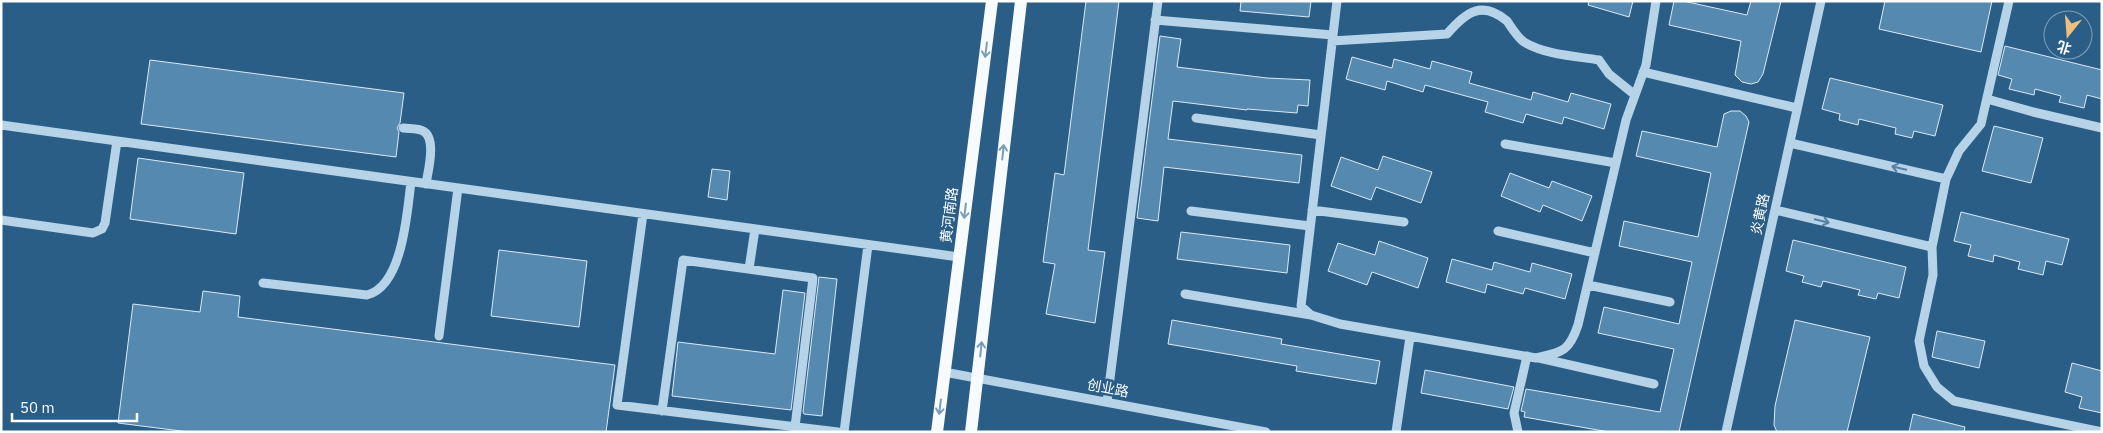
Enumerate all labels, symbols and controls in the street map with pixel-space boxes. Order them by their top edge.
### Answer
north arrow [2043,10,2093,60]
text: 北 [2055,37,2074,58]
one-way arrow [980,41,990,57]
one-way arrow [998,145,1008,161]
one-way arrow [1891,163,1907,172]
street label: 黄河南路 [937,186,961,244]
street label: 炎黄路 [1747,192,1773,236]
one-way arrow [960,202,970,218]
one-way arrow [1814,217,1830,226]
one-way arrow [976,341,986,357]
street label: 创业路 [1086,375,1130,401]
scale bar [12,390,138,422]
text: 50 m [20,398,55,417]
one-way arrow [935,398,945,414]

